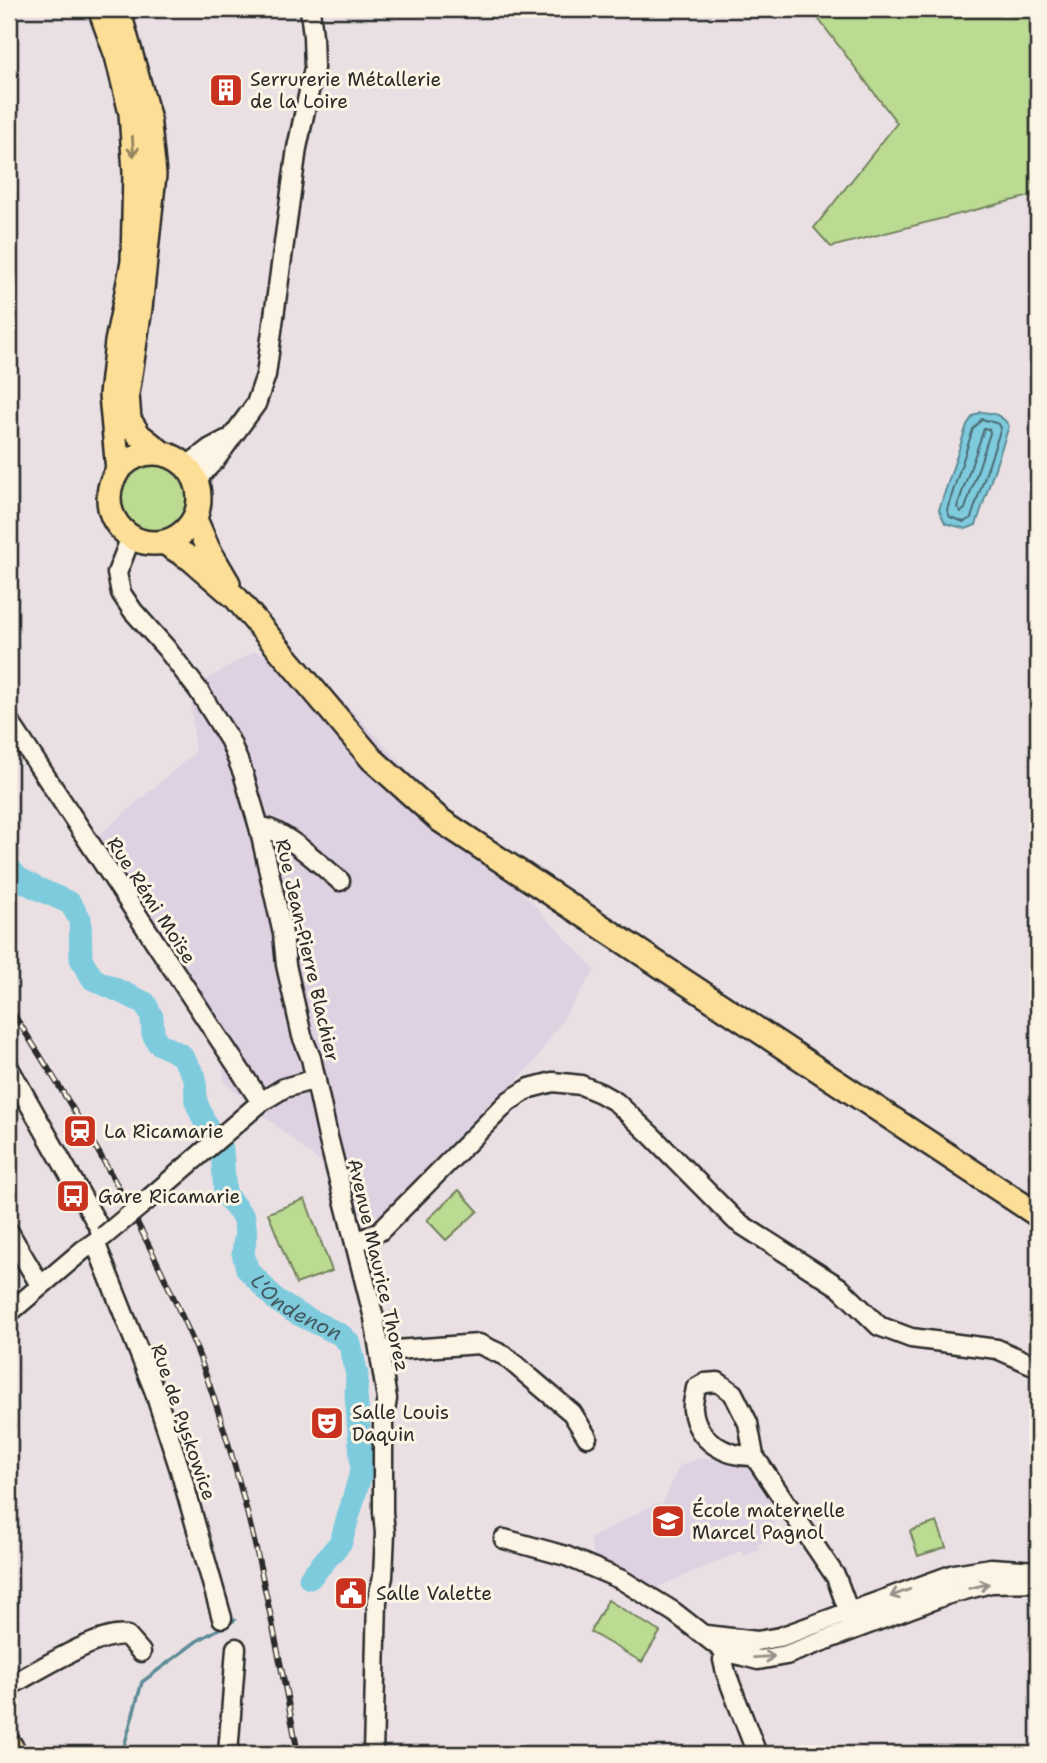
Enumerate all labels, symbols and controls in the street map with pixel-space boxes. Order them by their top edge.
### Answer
place label: Serrurerie Métallerie de la Loire [250,67,441,114]
building icon: Serrurerie Métallerie de la Loire [207,71,245,109]
one-way arrow [127,134,140,157]
street label: Rue Rémi Moïse [101,832,202,968]
street label: Rue Jean-Pierre Blachier [270,836,345,1064]
station icon: La Ricamarie [61,1112,99,1150]
place label: La Ricamarie [104,1119,224,1144]
street label: Avenue Maurice Thorez [342,1156,415,1374]
bus stop icon: Gare Ricamarie [54,1177,92,1215]
place label: Gare Ricamarie [98,1184,240,1209]
water label: L'Ondenon [244,1267,347,1347]
street label: Rue de Pyskowice [145,1341,222,1503]
place label: Salle Louis Daquin [352,1400,449,1447]
theatre icon: Salle Louis Daquin [308,1404,346,1442]
place label: École maternelle Marcel Pagnol [692,1497,845,1545]
school or university icon: École maternelle Marcel Pagnol [649,1502,687,1540]
public building icon: Salle Valette [332,1574,370,1612]
one-way arrow [967,1579,990,1593]
place label: Salle Valette [376,1581,492,1606]
one-way arrow [890,1588,912,1600]
one-way arrow [752,1651,775,1664]

